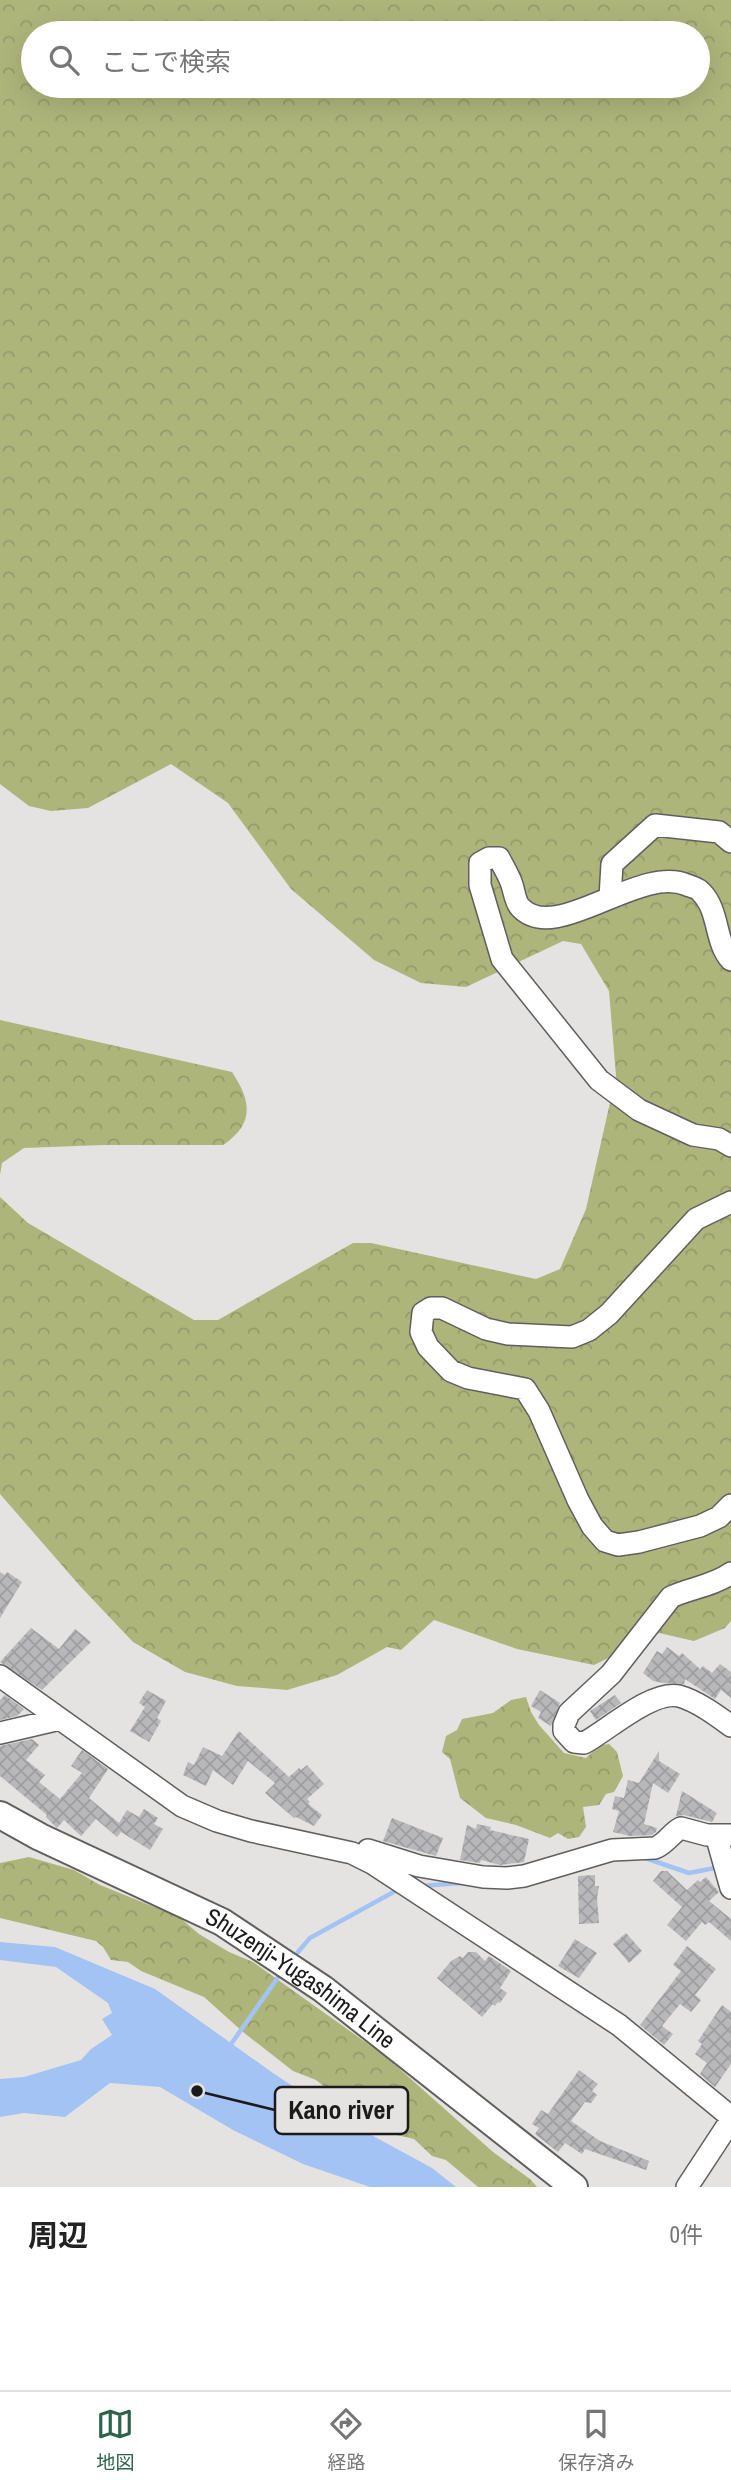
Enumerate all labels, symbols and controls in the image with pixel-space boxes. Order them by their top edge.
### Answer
search box [21,21,710,98]
icon: search [45,41,83,79]
text: ここで検索 [101,44,231,79]
street label: Shuzenji-Yugashima Line [201,1900,403,2055]
callout: Kano river [275,2087,408,2134]
text: Kano river [288,2092,394,2127]
text: 周辺 [28,2215,88,2255]
text: 0件 [670,2219,703,2250]
tab: 地図 [96,2405,135,2475]
tab: 経路 [327,2405,366,2475]
tab: 保存済み [558,2405,635,2475]

